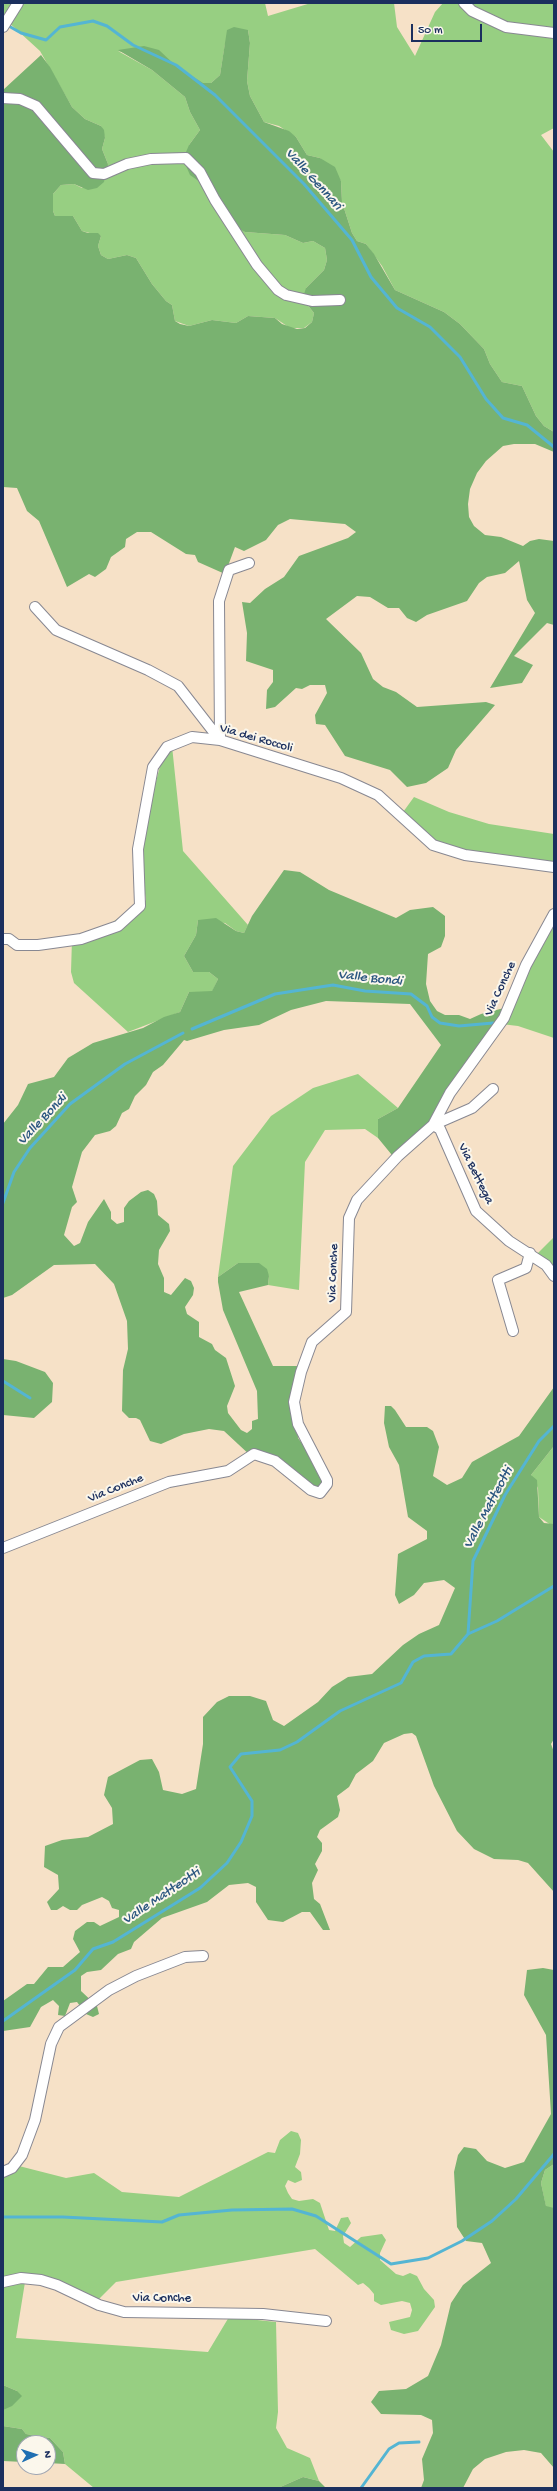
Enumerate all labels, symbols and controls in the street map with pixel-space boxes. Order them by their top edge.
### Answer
scale bar [413,16,484,42]
text: 50 m [418,24,443,38]
water label: Valle Gennari [281,146,345,214]
street label: Via dei Roccoli [218,721,294,757]
street label: Via Conche [482,959,520,1019]
water label: Valle Bondi [337,967,403,991]
water label: Valle Bondi [15,1091,71,1149]
street label: Via Bettega [454,1141,496,1207]
street label: Via Conche [325,1244,343,1302]
water label: Valle Matteotti [460,1464,518,1552]
street label: Via Conche [86,1471,146,1507]
water label: Valle Matteotti [120,1865,204,1929]
street label: Via Conche [133,2291,191,2307]
north arrow [16,2435,56,2475]
text: N [41,2451,53,2458]

